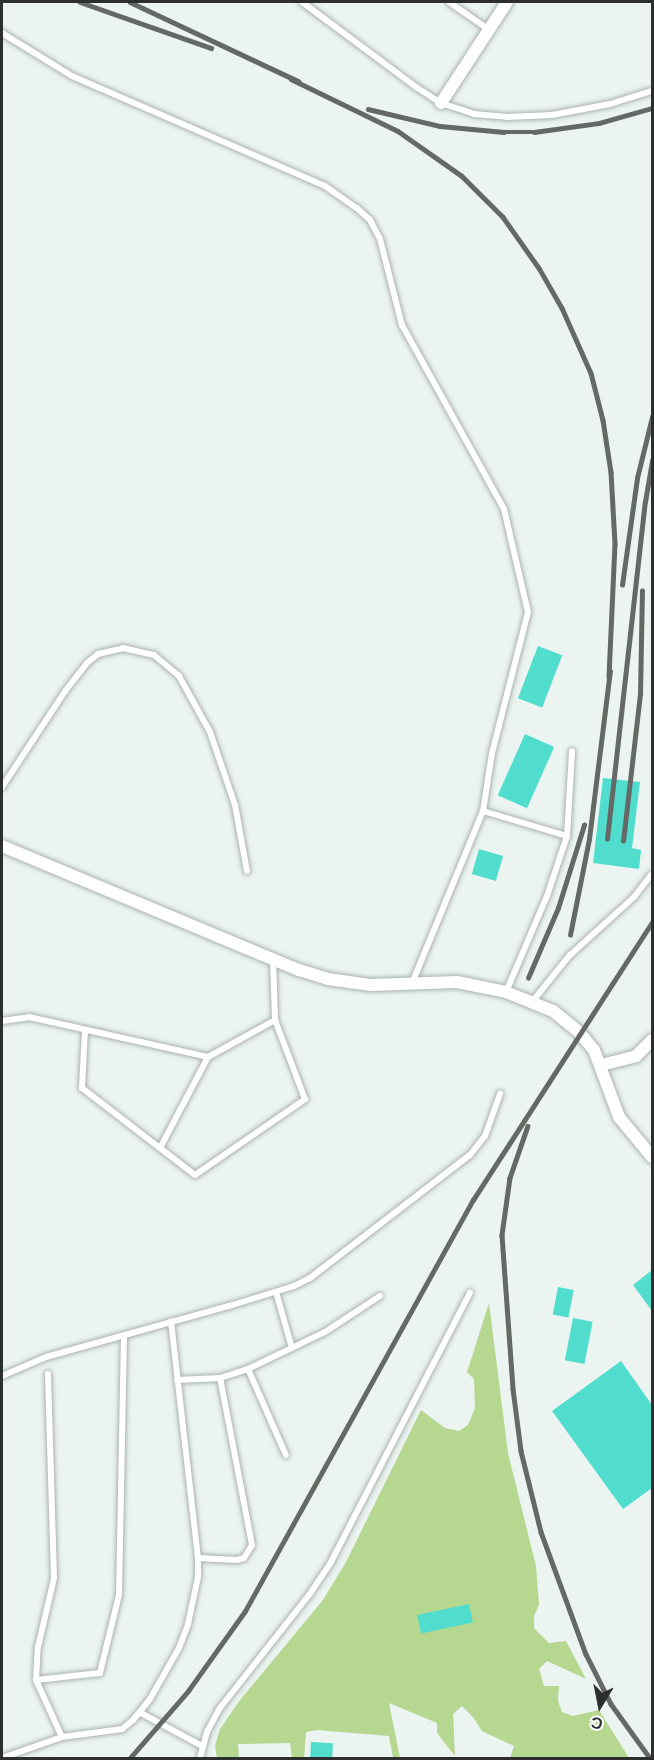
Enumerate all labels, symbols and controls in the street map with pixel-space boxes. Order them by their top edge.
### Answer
north arrow [570,1676,630,1736]
text: С [589,1714,604,1735]

